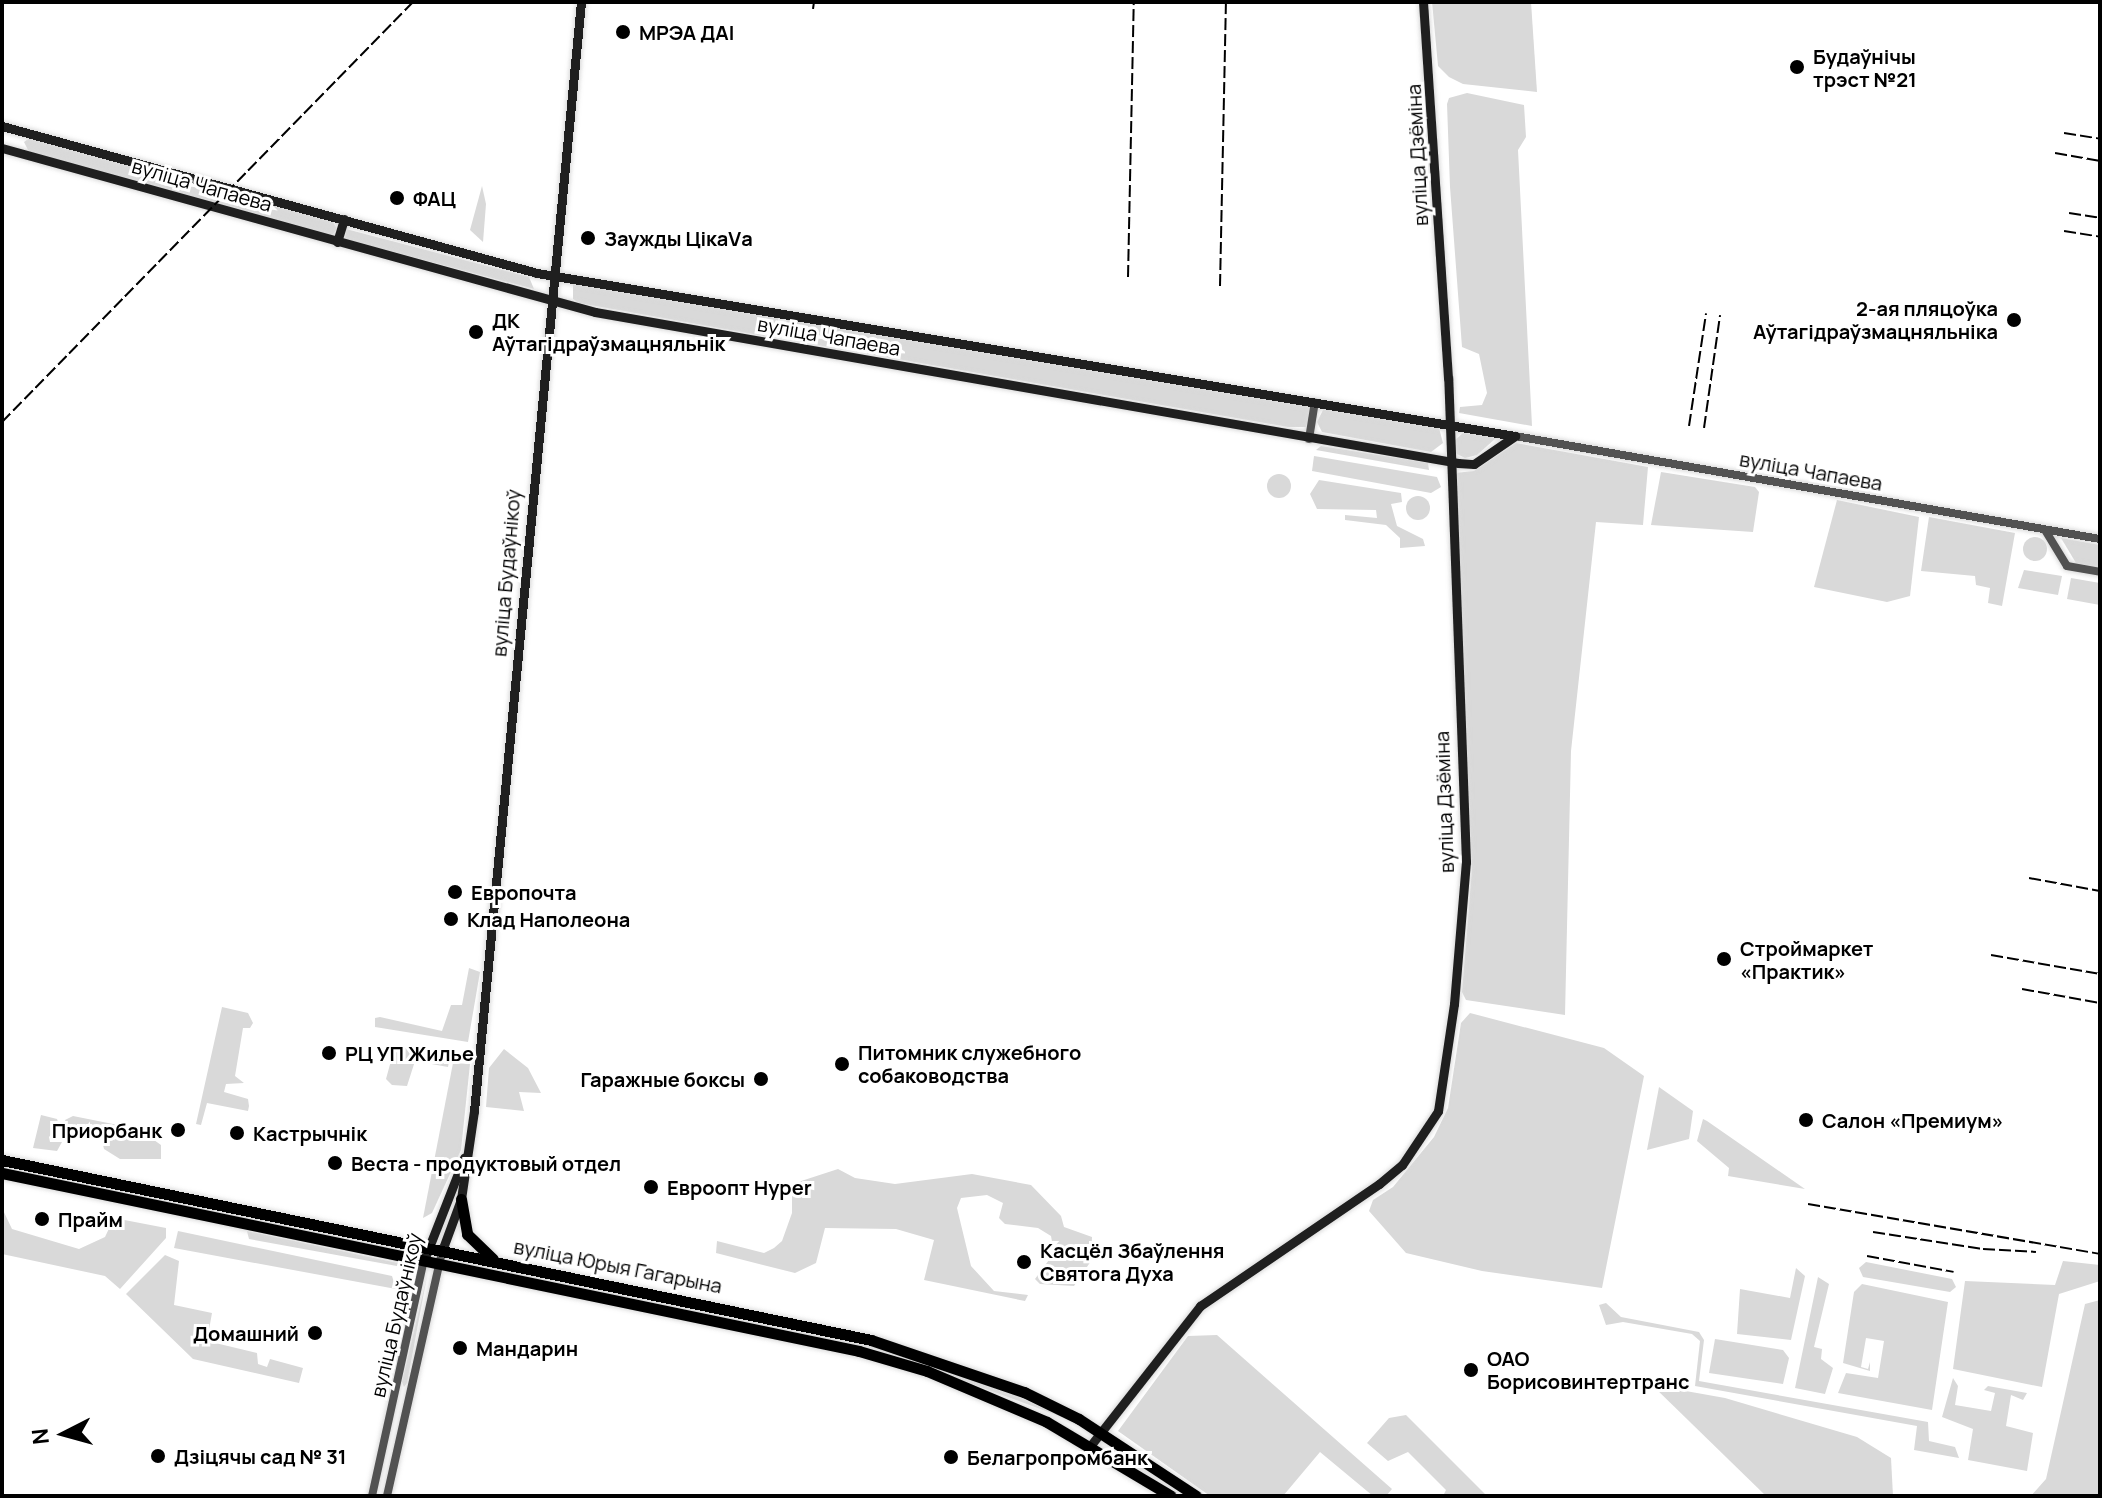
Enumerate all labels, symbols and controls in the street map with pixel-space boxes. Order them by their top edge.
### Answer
place label: МРЭА ДАІ [639,20,734,44]
marker: МРЭА ДАІ [614,23,632,41]
place label: Будаўнічы трэст №21 [1813,44,1917,91]
marker: Будаўнічы трэст №21 [1788,58,1806,76]
street label: вуліца Дзёміна [1401,83,1433,227]
street label: вуліца Чапаева [129,154,275,216]
place label: ФАЦ [413,186,456,210]
marker: ФАЦ [388,189,406,207]
place label: Заужды ЦікаVа [604,226,753,250]
marker: Заужды ЦікаVа [579,229,597,247]
place label: 2-ая пляцоўка Аўтагідраўзмацняльніка [1753,296,1998,343]
place label: ДК Аўтагідраўзмацняльнік [492,308,725,355]
marker: 2-ая пляцоўка Аўтагідраўзмацняльніка [2005,311,2023,329]
street label: вуліца Чапаева [756,312,902,360]
marker: ДК Аўтагідраўзмацняльнік [467,323,485,341]
street label: вуліца Чапаева [1738,447,1884,495]
street label: вуліца Будаўнікоў [487,488,525,658]
street label: вуліца Дзёміна [1430,731,1458,873]
place label: Европочта [471,880,576,904]
marker: Европочта [446,883,464,901]
place label: Клад Наполеона [467,907,630,931]
marker: Клад Наполеона [442,910,460,928]
place label: Строймаркет «Практик» [1740,936,1873,983]
marker: Строймаркет «Практик» [1715,950,1733,968]
place label: Питомник служебного собаководства [858,1040,1081,1087]
place label: РЦ УП Жилье [345,1041,474,1065]
marker: РЦ УП Жилье [320,1044,338,1062]
marker: Питомник служебного собаководства [833,1055,851,1073]
place label: Гаражные боксы [580,1067,745,1091]
marker: Гаражные боксы [752,1070,770,1088]
place label: Салон «Премиум» [1822,1108,2003,1132]
marker: Салон «Премиум» [1797,1111,1815,1129]
place label: Приорбанк [52,1118,162,1142]
marker: Приорбанк [169,1121,187,1139]
place label: Кастрычнік [253,1121,367,1145]
marker: Кастрычнік [228,1124,246,1142]
place label: Веста - продуктовый отдел [351,1151,621,1175]
marker: Веста - продуктовый отдел [326,1154,344,1172]
place label: Евроопт Hyper [667,1175,812,1199]
marker: Евроопт Hyper [642,1178,660,1196]
place label: Прайм [58,1207,123,1231]
marker: Прайм [33,1210,51,1228]
street label: вуліца Будаўнікоў [365,1230,427,1400]
street label: вуліца Юрыя Гагарына [512,1234,724,1298]
place label: Касцёл Збаўлення Святога Духа [1040,1238,1225,1285]
marker: Касцёл Збаўлення Святога Духа [1015,1253,1033,1271]
place label: Домашний [193,1321,299,1345]
marker: Домашний [306,1324,324,1342]
place label: Мандарин [476,1336,578,1360]
marker: Мандарин [451,1339,469,1357]
place label: ОАО Борисовинтертранс [1487,1346,1689,1393]
marker: ОАО Борисовинтертранс [1462,1361,1480,1379]
north arrow [24,1394,104,1474]
text: N [24,1427,56,1446]
place label: Дзіцячы сад № 31 [174,1444,347,1468]
place label: Белагропромбанк [967,1445,1148,1469]
marker: Дзіцячы сад № 31 [149,1447,167,1465]
marker: Белагропромбанк [942,1448,960,1466]

